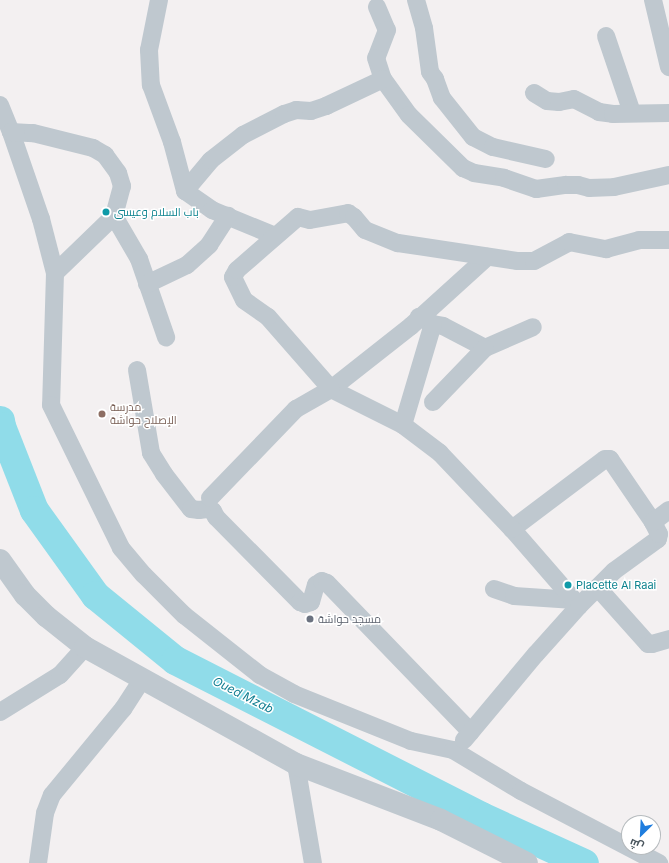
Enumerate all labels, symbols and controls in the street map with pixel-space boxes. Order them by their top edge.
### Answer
place label: باب السلام وعيسى [114,205,199,219]
marker: باب السلام وعيسى [101,207,111,217]
place label: مدرسة الإصلاح حواشة [110,401,177,427]
marker: مدرسة الإصلاح حواشة [97,409,107,419]
place label: Placette Al Raai [576,578,656,592]
marker: Placette Al Raai [563,580,573,590]
place label: مسجد حواشة [318,612,381,626]
marker: مسجد حواشة [305,614,315,624]
water label: Oued Mzab [210,674,276,716]
north arrow [621,815,661,855]
text: ش [627,836,646,854]

